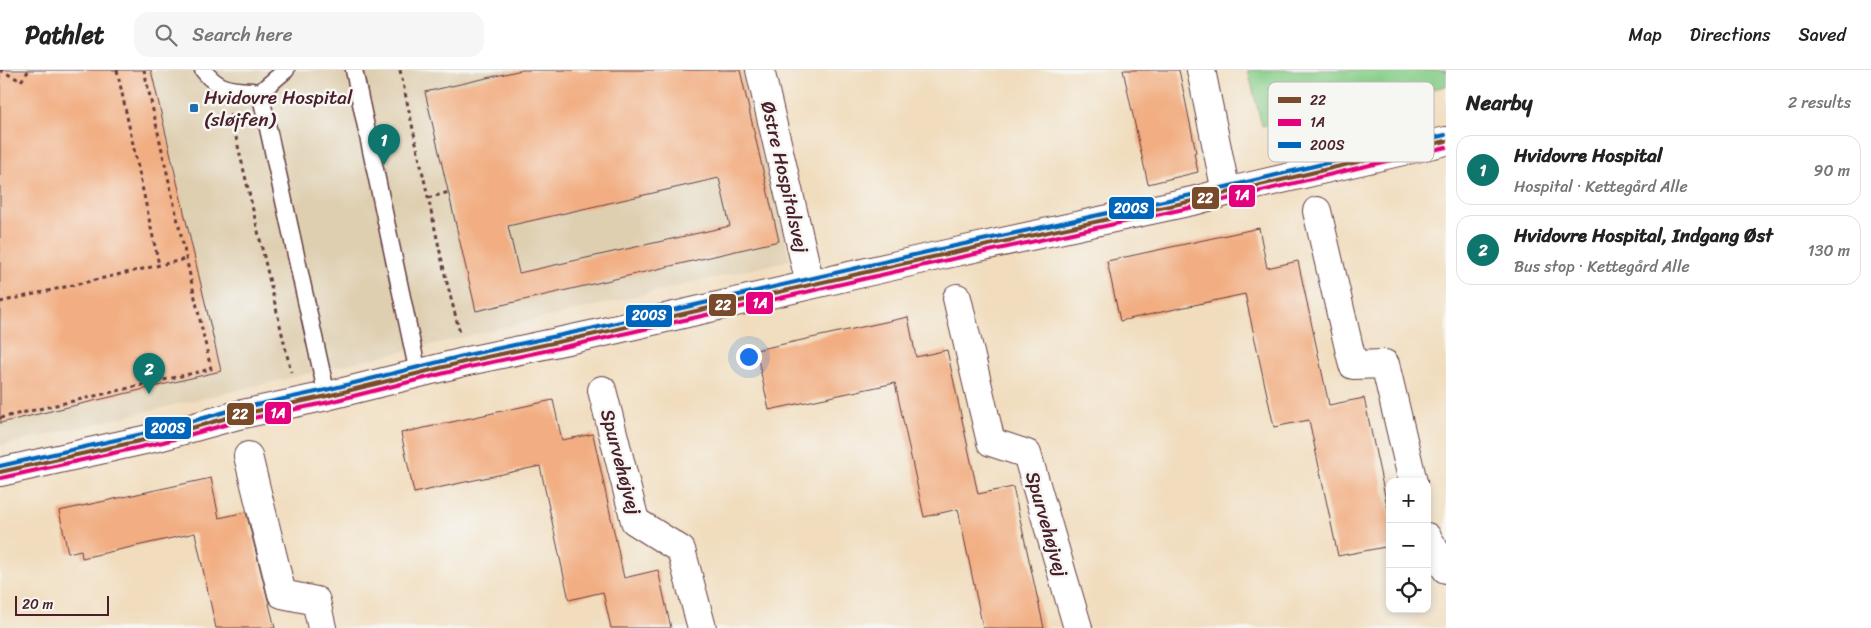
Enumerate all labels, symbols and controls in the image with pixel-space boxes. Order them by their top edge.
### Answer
search box [134,12,484,57]
text: Pathlet [25,14,104,56]
text: Search here [192,18,292,51]
text: Map [1629,19,1662,51]
text: Directions [1690,19,1771,51]
text: Saved [1799,19,1846,51]
icon: search [152,21,180,49]
place label: Hvidovre Hospital (sløjfen) [204,81,353,136]
legend [1268,82,1434,162]
text: Nearby [1466,84,1532,122]
text: 22 [1310,88,1326,113]
text: 2 results [1788,88,1851,117]
street label: Østre Hospitalsvej [751,98,819,257]
marker: Hvidovre Hospital (sløjfen) [188,102,200,114]
text: 1A [1310,110,1325,135]
pin: 1 [368,124,400,165]
text: 200S [1310,133,1345,158]
text: Hvidovre Hospital [1514,139,1662,172]
text: 1 [1480,156,1486,185]
text: 90 m [1814,156,1850,185]
text: Hospital · Kettegård Alle [1514,172,1688,201]
text: 1A [1234,183,1250,208]
line badge: 1A [1228,184,1256,208]
line badge: 22 [1191,186,1220,210]
text: 22 [1196,186,1214,211]
line badge: 200S [1108,196,1155,220]
text: 200S [1113,196,1148,221]
text: Hvidovre Hospital, Indgang Øst [1514,219,1773,252]
text: 2 [1478,236,1488,265]
text: 130 m [1808,236,1850,265]
text: Bus stop · Kettegård Alle [1514,252,1690,281]
line badge: 1A [745,291,774,315]
text: 1A [752,291,768,316]
line badge: 22 [708,293,737,317]
text: 22 [714,293,732,318]
text: 200S [631,303,666,328]
line badge: 200S [625,304,673,328]
your location [736,344,762,370]
pin: 2 [133,353,165,394]
line badge: 1A [264,401,292,425]
text: 1A [270,401,286,426]
line badge: 22 [226,402,255,426]
text: 22 [231,402,249,427]
street label: Spurvehøjvej [591,405,651,519]
line badge: 200S [144,416,192,440]
text: 200S [150,416,185,441]
street label: Spurvehøjvej [1016,467,1078,581]
map controls [1386,478,1431,613]
button: + [1386,478,1431,523]
button: − [1386,523,1431,568]
button: locate [1386,568,1431,613]
text: 20 m [22,592,53,617]
scale bar [15,593,109,616]

